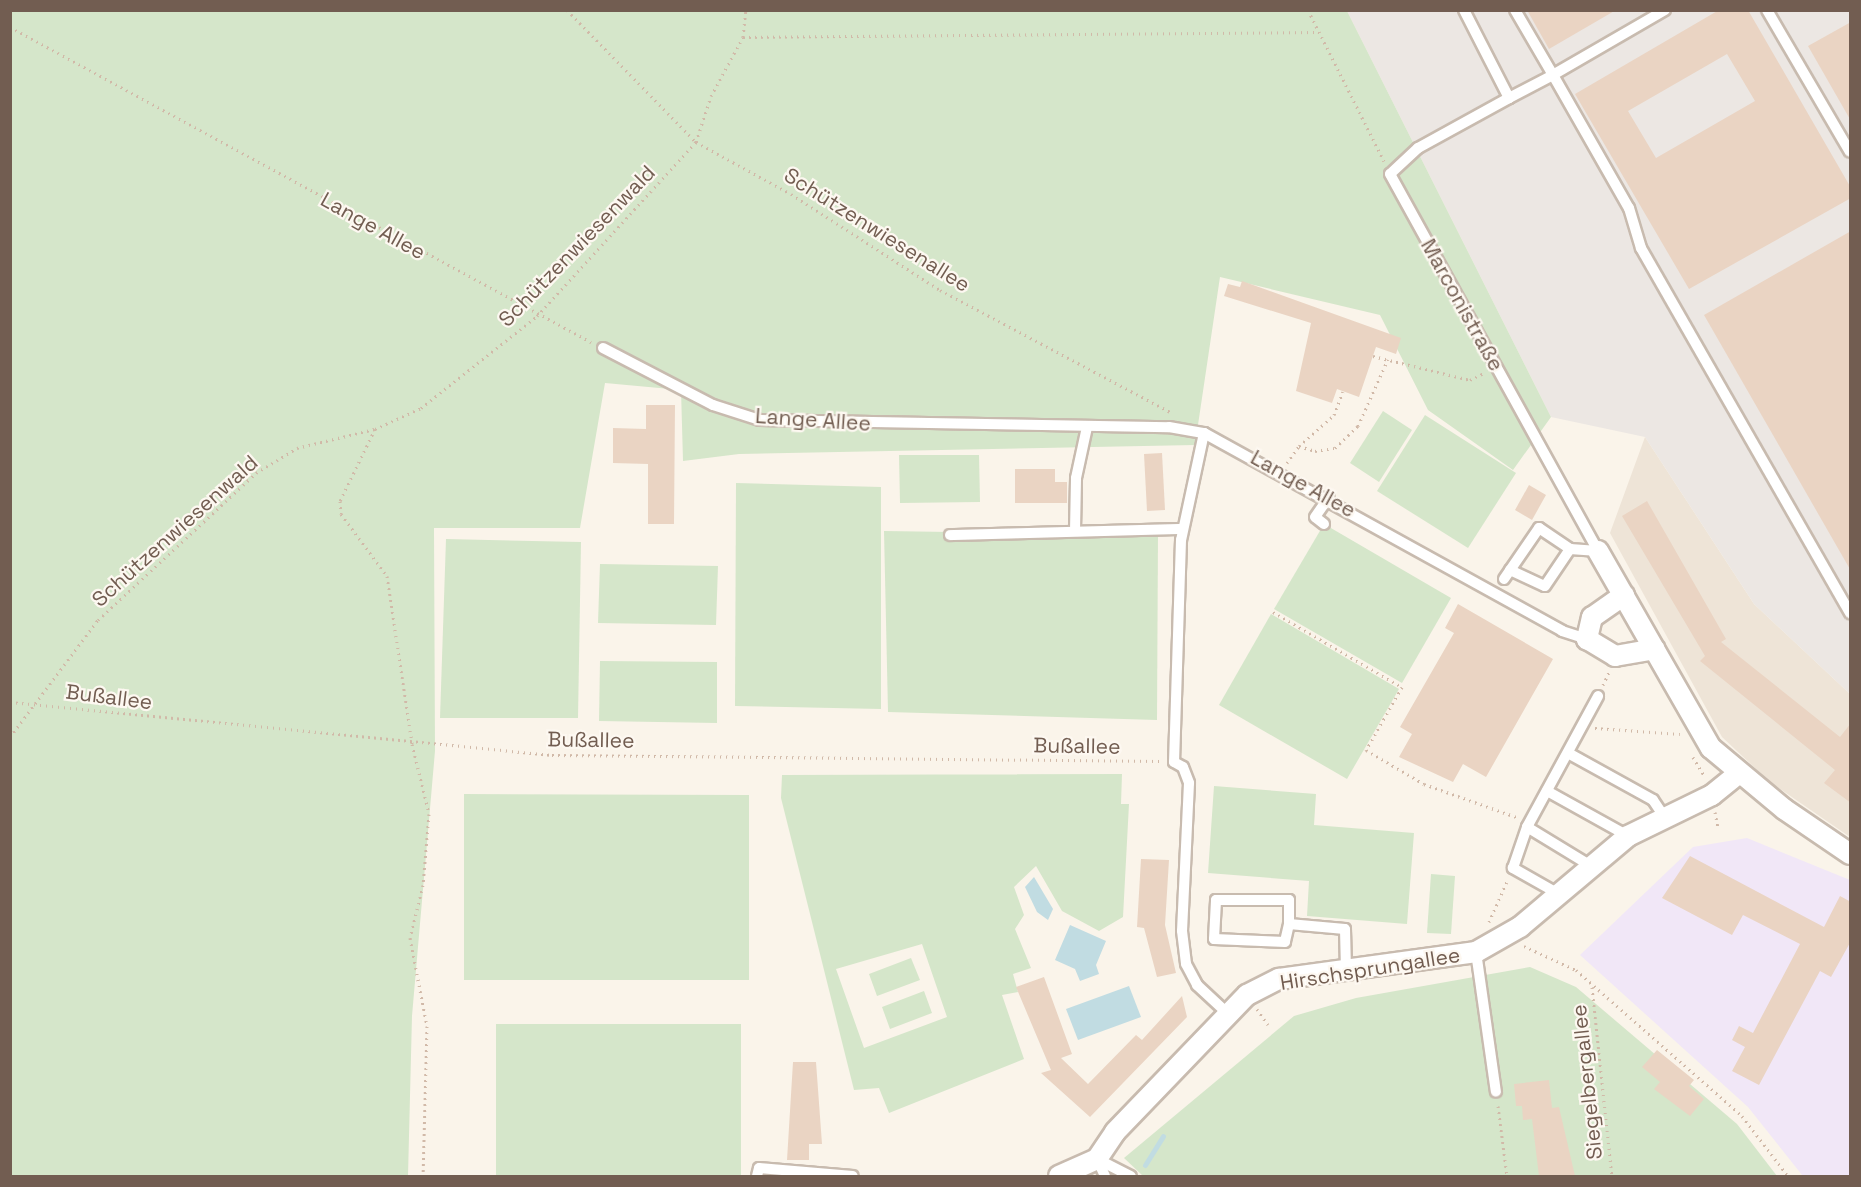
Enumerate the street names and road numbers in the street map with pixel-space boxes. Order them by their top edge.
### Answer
street label: Schützenwiesenwald [493,160,661,332]
street label: Schützenwiesenallee [779,163,975,297]
street label: Lange Allee [316,187,430,265]
street label: Marconistraße [1415,235,1509,375]
street label: Lange Allee [754,403,872,437]
street label: Lange Allee [1246,445,1360,523]
street label: Schützenwiesenwald [87,450,263,612]
street label: Bußallee [64,679,154,715]
street label: Bußallee [547,727,635,753]
street label: Bußallee [1033,733,1121,759]
street label: Hirschsprungallee [1278,942,1462,996]
street label: Siegelbergallee [1566,1003,1608,1161]

